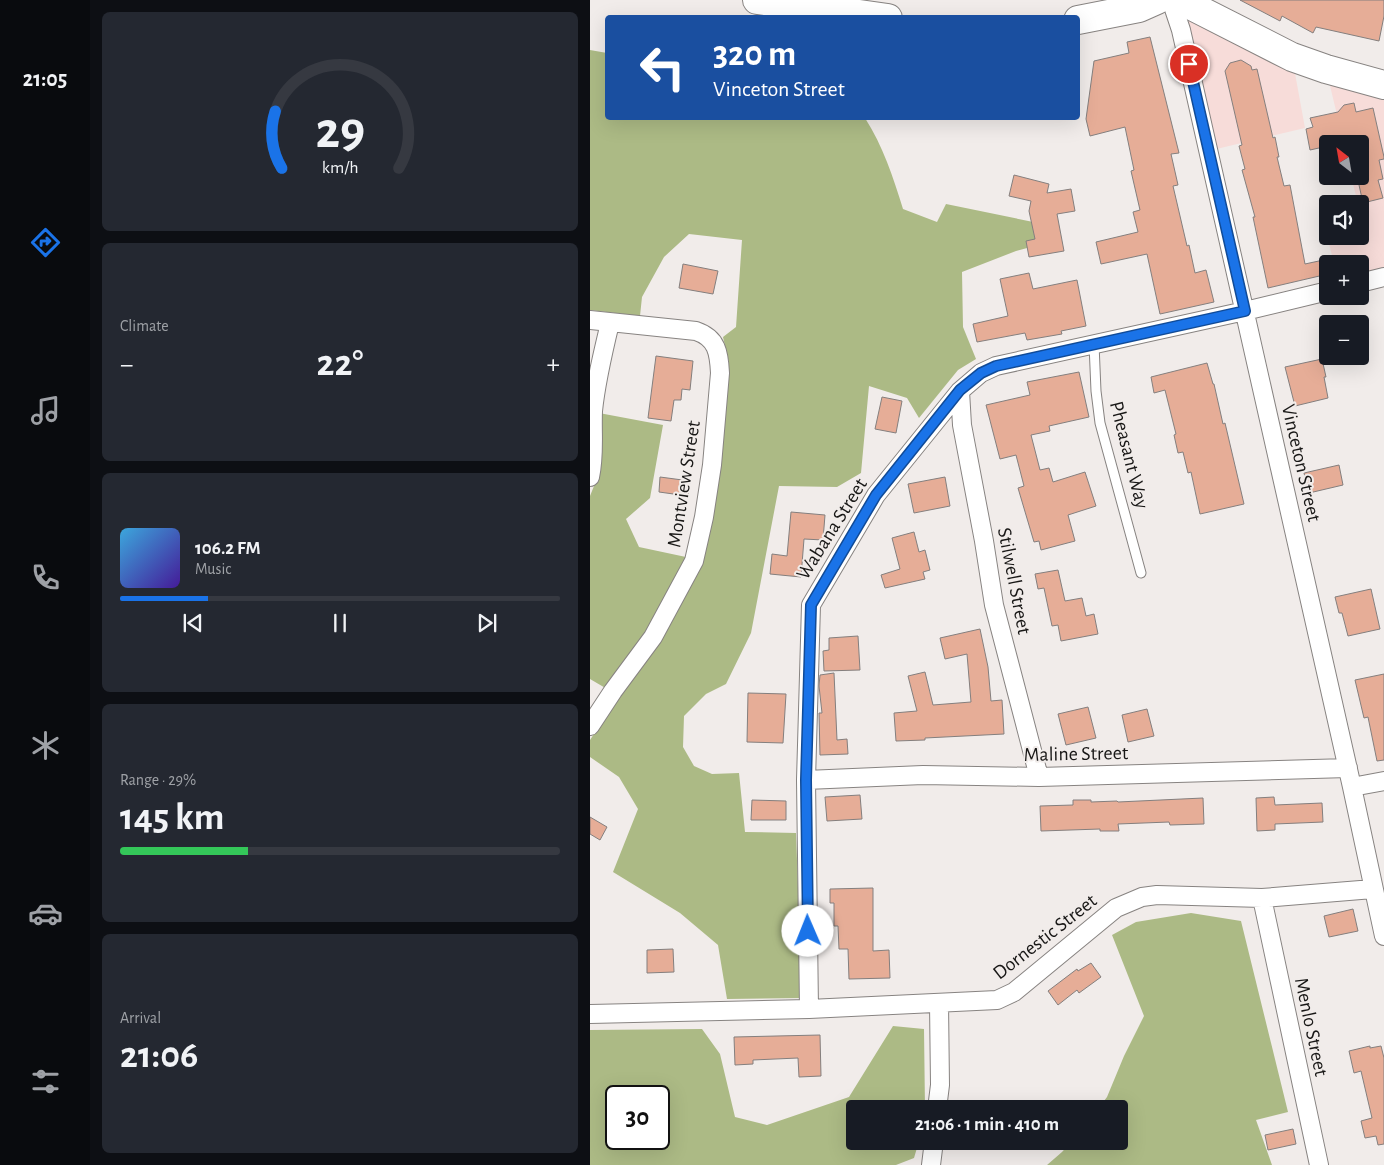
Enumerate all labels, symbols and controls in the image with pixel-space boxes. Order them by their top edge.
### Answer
icon: left [630,35,695,100]
text: 320 m [713,37,796,72]
pin [1168,43,1210,85]
icon: arrive [1175,50,1203,78]
text: 21:05 [23,68,67,90]
text: Vinceton Street [713,78,845,100]
text: 29 [315,105,365,157]
north arrow [1319,135,1369,185]
map controls [1319,135,1369,365]
text: km/h [322,159,358,177]
button: sound [1319,195,1369,245]
icon: directions [28,225,63,260]
button: + [1319,255,1369,305]
button: − [1319,315,1369,365]
text: Climate [120,318,169,334]
text: 22° [317,345,363,383]
text: − [120,351,133,379]
text: + [547,351,560,379]
icon: music [28,393,63,428]
street label: Pheasant Way [1106,399,1152,511]
street label: Vinceton Street [1278,402,1324,524]
street label: Montview Street [664,419,704,549]
street label: Wabana Street [793,474,871,583]
street label: Stilwell Street [994,526,1034,637]
text: 106.2 FM [195,539,261,558]
icon: phone [28,560,63,595]
text: Music [195,561,231,577]
icon: previous [179,609,207,637]
icon: pause [326,609,354,637]
icon: next [473,609,501,637]
icon: climate [28,728,63,763]
street label: Maline Street [1024,743,1129,765]
text: Range · 29% [120,772,196,788]
text: 145 km [120,799,224,837]
street label: Dornestic Street [989,890,1101,983]
icon: car [28,896,63,931]
position arrow [781,904,833,956]
street label: Menlo Street [1291,976,1331,1079]
text: Arrival [120,1010,161,1026]
text: 21:06 [120,1037,198,1075]
icon: filters [28,1064,63,1099]
speed limit sign: 30 [605,1085,670,1150]
text: 21:06 · 1 min · 410 m [915,1115,1059,1134]

